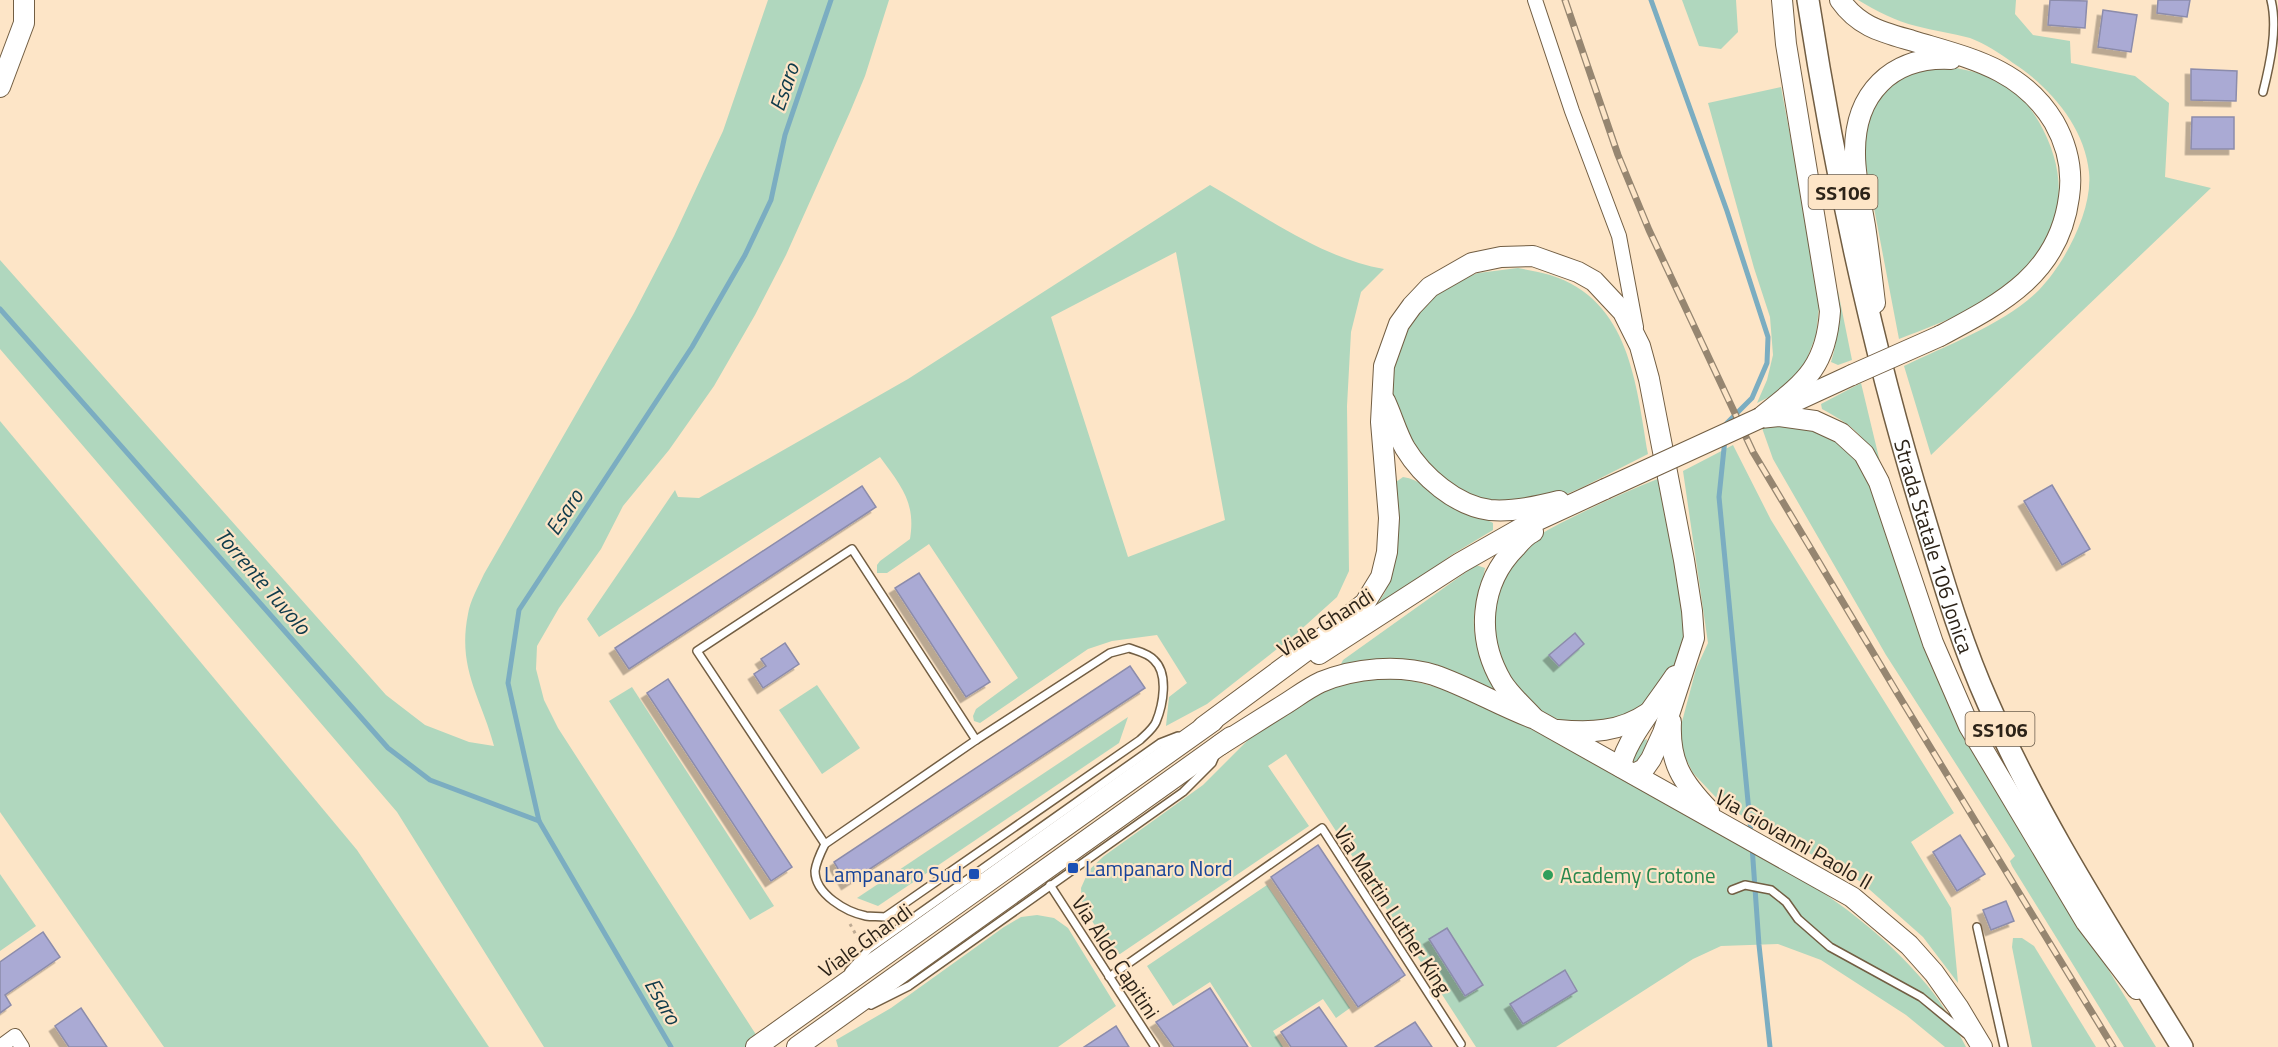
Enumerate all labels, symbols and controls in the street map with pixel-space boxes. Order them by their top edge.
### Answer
water label: Esaro [760,57,808,116]
road number: SS106 [1808,175,1878,209]
street label: Strada Statale 106 Jonica [1886,435,1982,658]
water label: Esaro [536,481,592,542]
water label: Torrente Tuvolo [207,520,320,643]
street label: Viale Ghandi [1270,580,1380,664]
road number: SS106 [1966,712,2034,746]
street label: Via Giovanni Paolo II [1709,781,1879,897]
street label: Via Martin Luther King [1326,819,1460,1001]
place label: Lampanaro Nord [1085,852,1233,884]
place label: Lampanaro Sud [824,858,962,890]
place label: Academy Crotone [1560,859,1716,891]
marker: Lampanaro Nord [1066,861,1080,875]
marker: Lampanaro Sud [967,867,981,881]
marker: Academy Crotone [1541,868,1555,882]
street label: Via Aldo Capitini [1064,889,1168,1025]
street label: Viale Ghandi [811,895,919,985]
water label: Esaro [636,971,691,1032]

